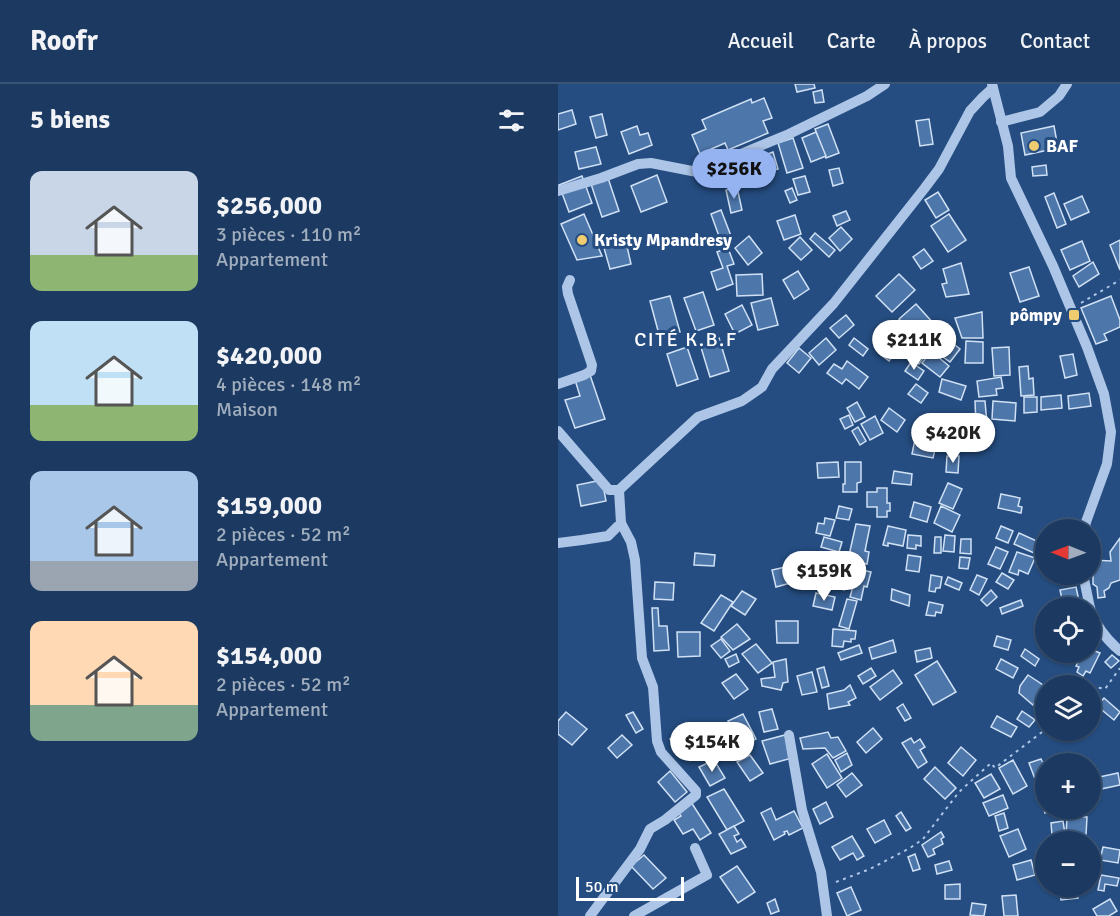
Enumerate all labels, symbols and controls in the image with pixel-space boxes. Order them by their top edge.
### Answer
text: Roofr [30,24,98,58]
text: Accueil [728,28,794,54]
text: Carte [827,28,876,54]
text: À propos [909,28,987,54]
text: Contact [1020,28,1090,54]
text: 5 biens [30,104,110,136]
icon: filters [495,104,528,137]
place label: BAF [1046,135,1079,157]
marker: BAF [1027,139,1041,153]
pin: $256K [692,149,776,200]
text: $256K [706,156,762,181]
text: $256,000 [216,190,322,222]
icon: home [78,195,150,267]
text: 3 pièces · 110 m² [216,222,361,247]
place label: Kristy Mpandresy [594,229,732,251]
marker: Kristy Mpandresy [575,233,589,247]
text: Appartement [216,247,328,272]
place label: pômpy [1010,304,1062,326]
marker: pômpy [1067,308,1081,322]
pin: $211K [872,320,956,371]
district label: CITÉ K.B.F [634,327,738,352]
text: $211K [886,327,942,352]
text: $420,000 [216,340,322,372]
icon: home [78,345,150,417]
text: 4 pièces · 148 m² [216,372,361,397]
text: Maison [216,397,278,422]
pin: $420K [911,413,995,464]
text: $420K [925,420,981,445]
text: $159,000 [216,490,322,522]
icon: home [78,495,150,567]
north arrow [1035,519,1101,585]
map controls [1035,519,1101,897]
text: 2 pièces · 52 m² [216,522,351,547]
text: Appartement [216,547,328,572]
pin: $159K [782,551,866,602]
text: $159K [796,558,852,583]
button: locate [1035,597,1101,663]
text: $154,000 [216,640,322,672]
icon: home [78,645,150,717]
text: 2 pièces · 52 m² [216,672,351,697]
button: layers [1035,675,1101,741]
text: Appartement [216,697,328,722]
pin: $154K [670,722,754,773]
text: $154K [684,729,740,754]
button: + [1035,753,1101,819]
button: − [1035,831,1101,897]
scale bar [576,874,684,902]
text: 50 m [585,877,619,897]

